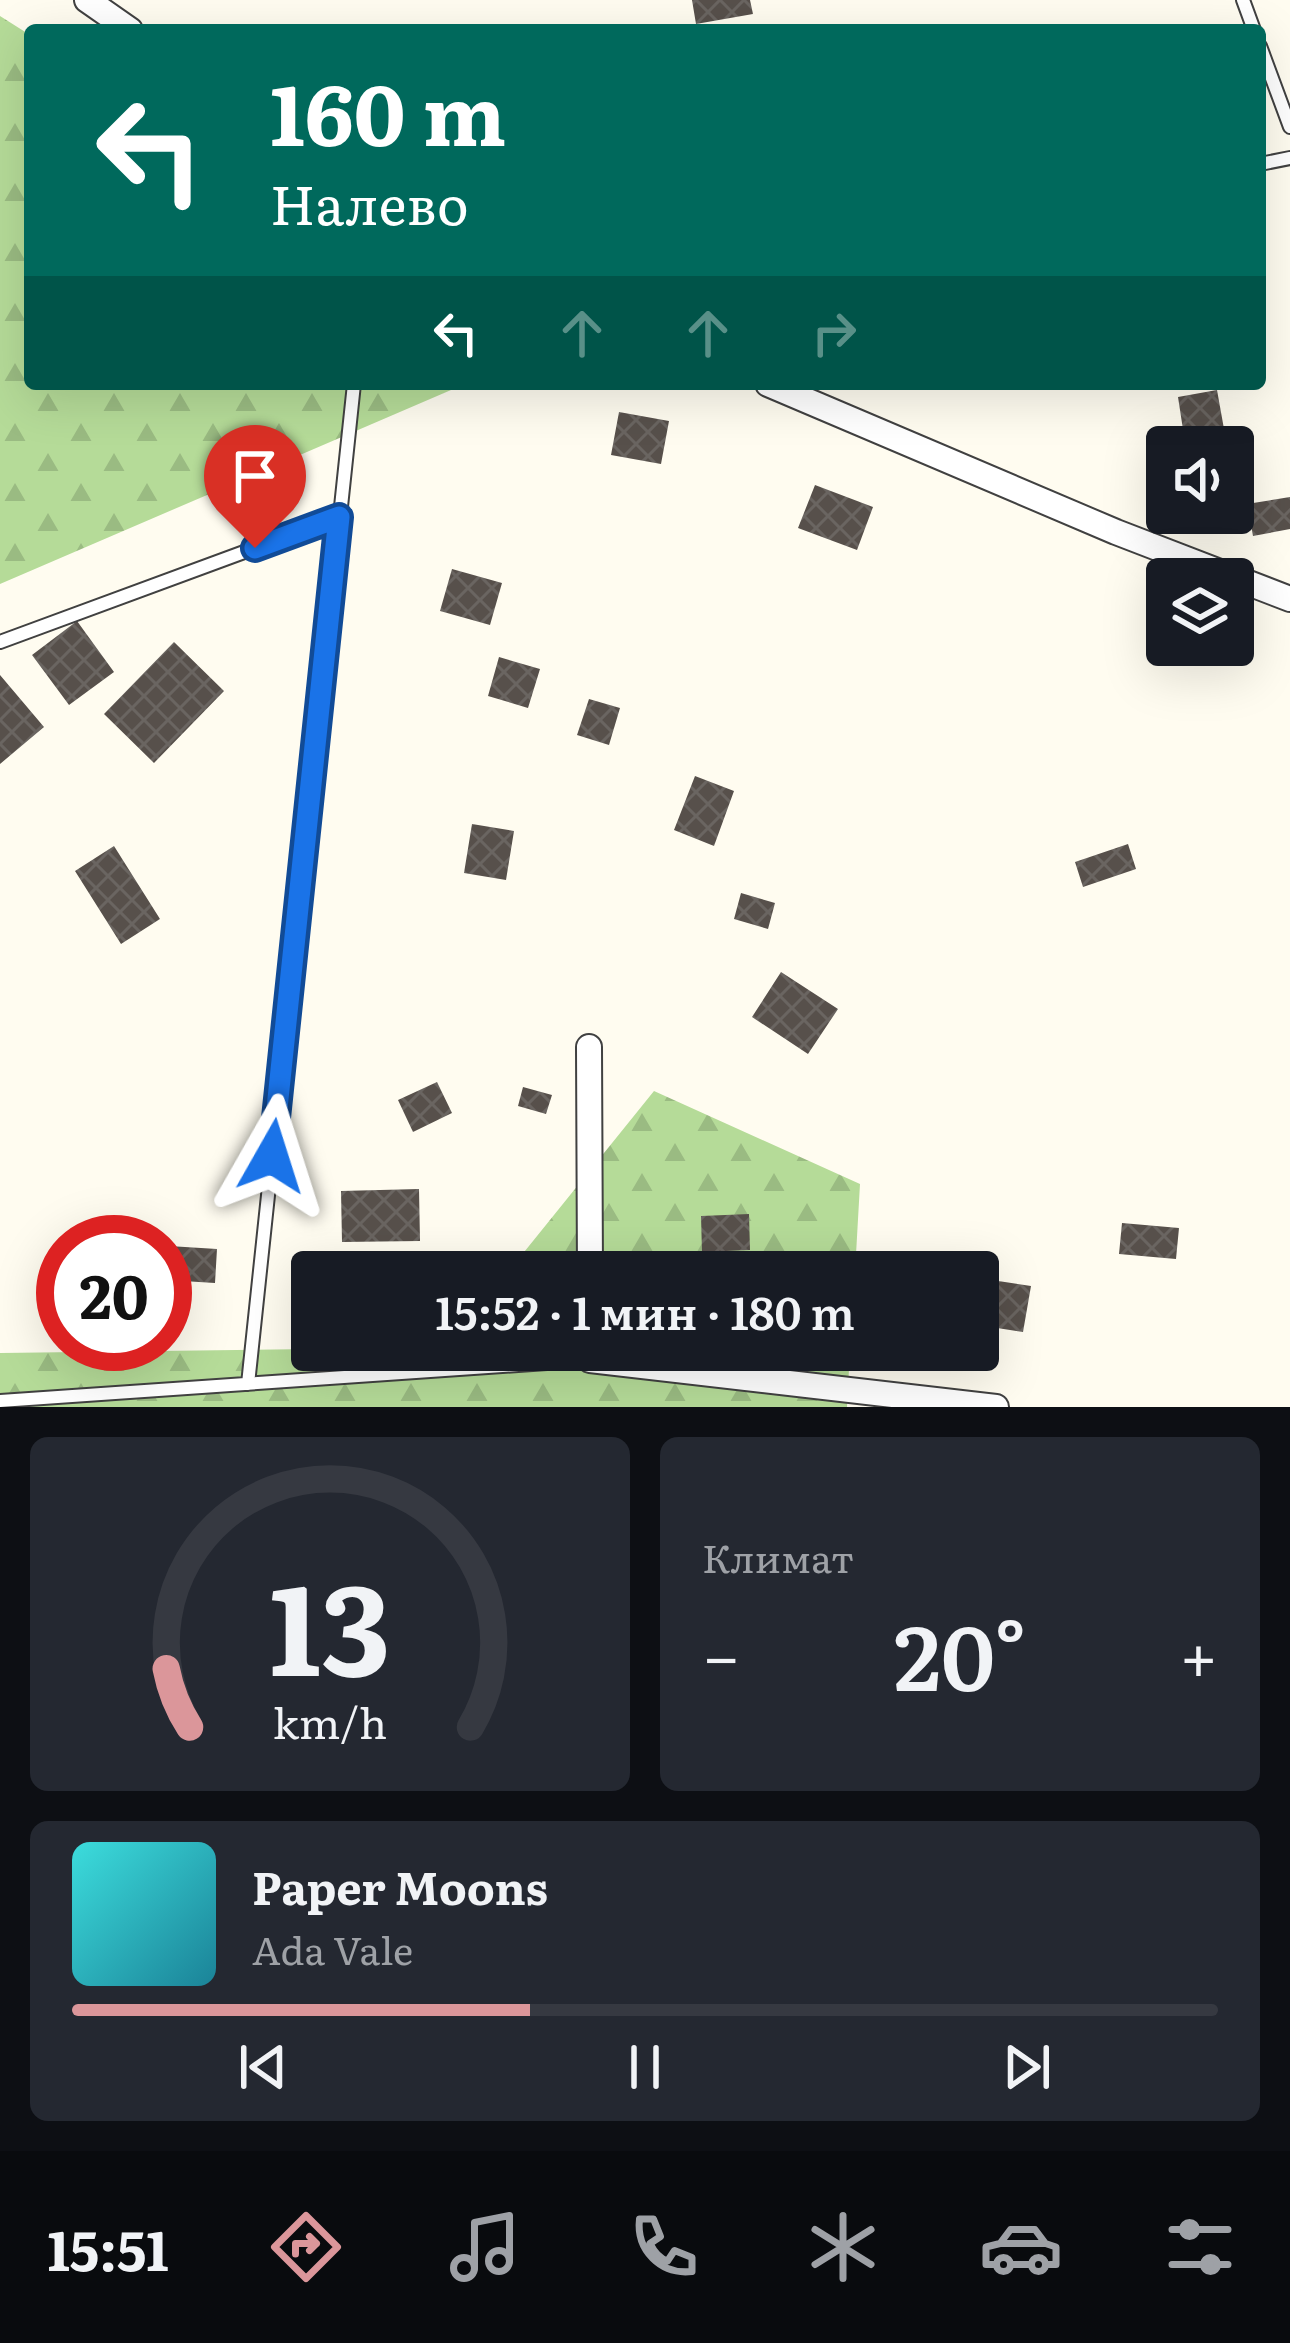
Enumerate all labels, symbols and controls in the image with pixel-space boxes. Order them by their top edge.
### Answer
text: 160 m [270,47,506,172]
icon: left [72,72,228,228]
text: Налево [270,161,469,242]
icon: left [423,300,489,366]
icon: ahead [549,300,615,366]
icon: ahead [675,300,741,366]
icon: right [801,300,867,366]
pin [204,425,306,548]
map controls [1146,426,1254,666]
button: sound [1146,426,1254,534]
icon: arrive [222,443,288,509]
button: layers [1146,558,1254,666]
position arrow [209,1093,335,1219]
speed limit sign: 20 [36,1215,192,1371]
text: 15:52 · 1 мин · 180 m [435,1277,855,1344]
text: Климат [702,1527,854,1585]
text: 13 [269,1529,391,1714]
text: 20° [894,1585,1026,1719]
text: − [702,1603,740,1701]
text: + [1180,1603,1218,1701]
text: km/h [273,1689,387,1752]
text: Paper Moons [252,1852,548,1919]
text: Ada Vale [252,1919,413,1977]
icon: previous [230,2034,296,2100]
icon: pause [612,2034,678,2100]
icon: next [994,2034,1060,2100]
icon: directions [264,2205,348,2289]
icon: music [443,2205,527,2289]
icon: phone [622,2205,706,2289]
icon: climate [801,2205,885,2289]
icon: car [979,2205,1063,2289]
icon: filters [1158,2205,1242,2289]
text: 15:51 [47,2207,169,2288]

